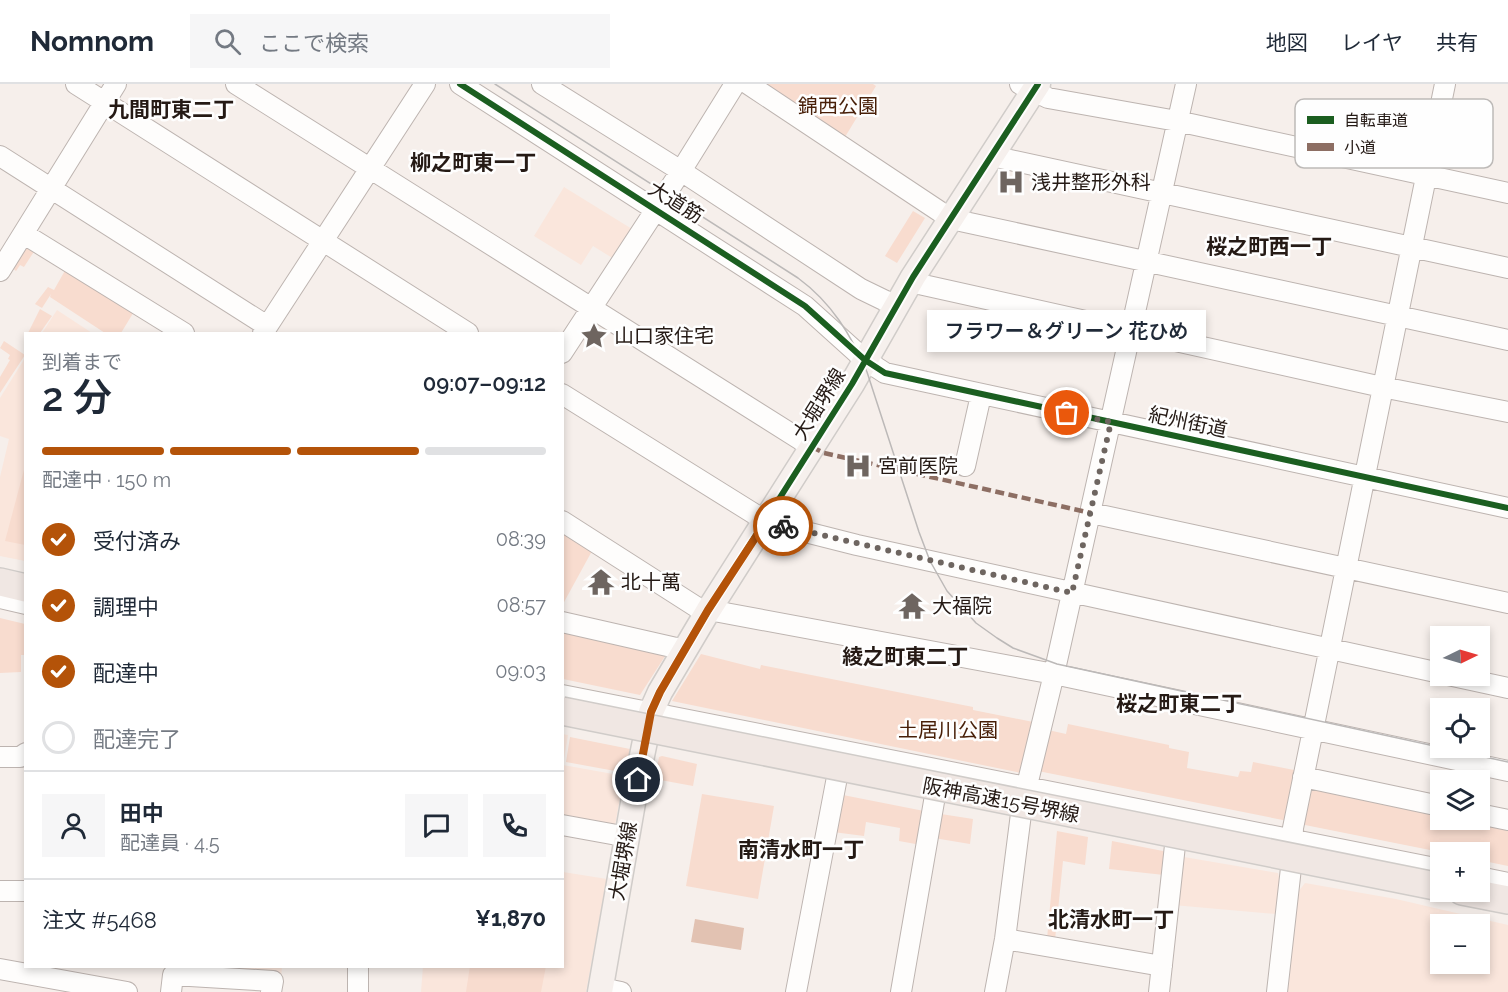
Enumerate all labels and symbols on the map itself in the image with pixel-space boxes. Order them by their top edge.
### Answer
park label: 錦西公園 [798,94,878,118]
district label: 九間町東二丁 [108,97,234,122]
legend [1295,99,1493,168]
text: 自転車道 [1344,111,1408,130]
text: 小道 [1344,138,1376,157]
district label: 柳之町東一丁 [410,150,536,175]
hospital icon: 浅井整形外科 [996,167,1026,197]
place label: 浅井整形外科 [1031,170,1151,194]
street label: 大道筋 [644,176,708,228]
district label: 桜之町西一丁 [1206,234,1332,259]
callout: フラワー＆グリーン 花ひめ [928,311,1206,353]
place icon: 山口家住宅 [579,321,609,351]
place label: 山口家住宅 [614,324,714,348]
street label: 大堀堺線 [788,364,850,444]
pin [1041,387,1092,438]
street label: 紀州街道 [1146,402,1230,442]
hospital icon: 宮前医院 [843,451,873,481]
place label: 宮前医院 [878,454,958,478]
courier [753,496,813,556]
temple icon: 北十萬 [586,567,616,597]
place label: 北十萬 [621,570,681,594]
temple icon: 大福院 [897,591,927,621]
place label: 大福院 [932,594,992,618]
north arrow [1430,626,1490,686]
district label: 綾之町東二丁 [842,644,968,669]
district label: 桜之町東二丁 [1116,691,1242,716]
park label: 土居川公園 [898,718,998,742]
pin [612,754,663,805]
street label: 阪神高速15号堺線 [920,773,1082,827]
street label: 大堀堺線 [604,820,642,902]
district label: 南清水町一丁 [738,837,864,862]
district label: 北清水町一丁 [1048,907,1174,932]

